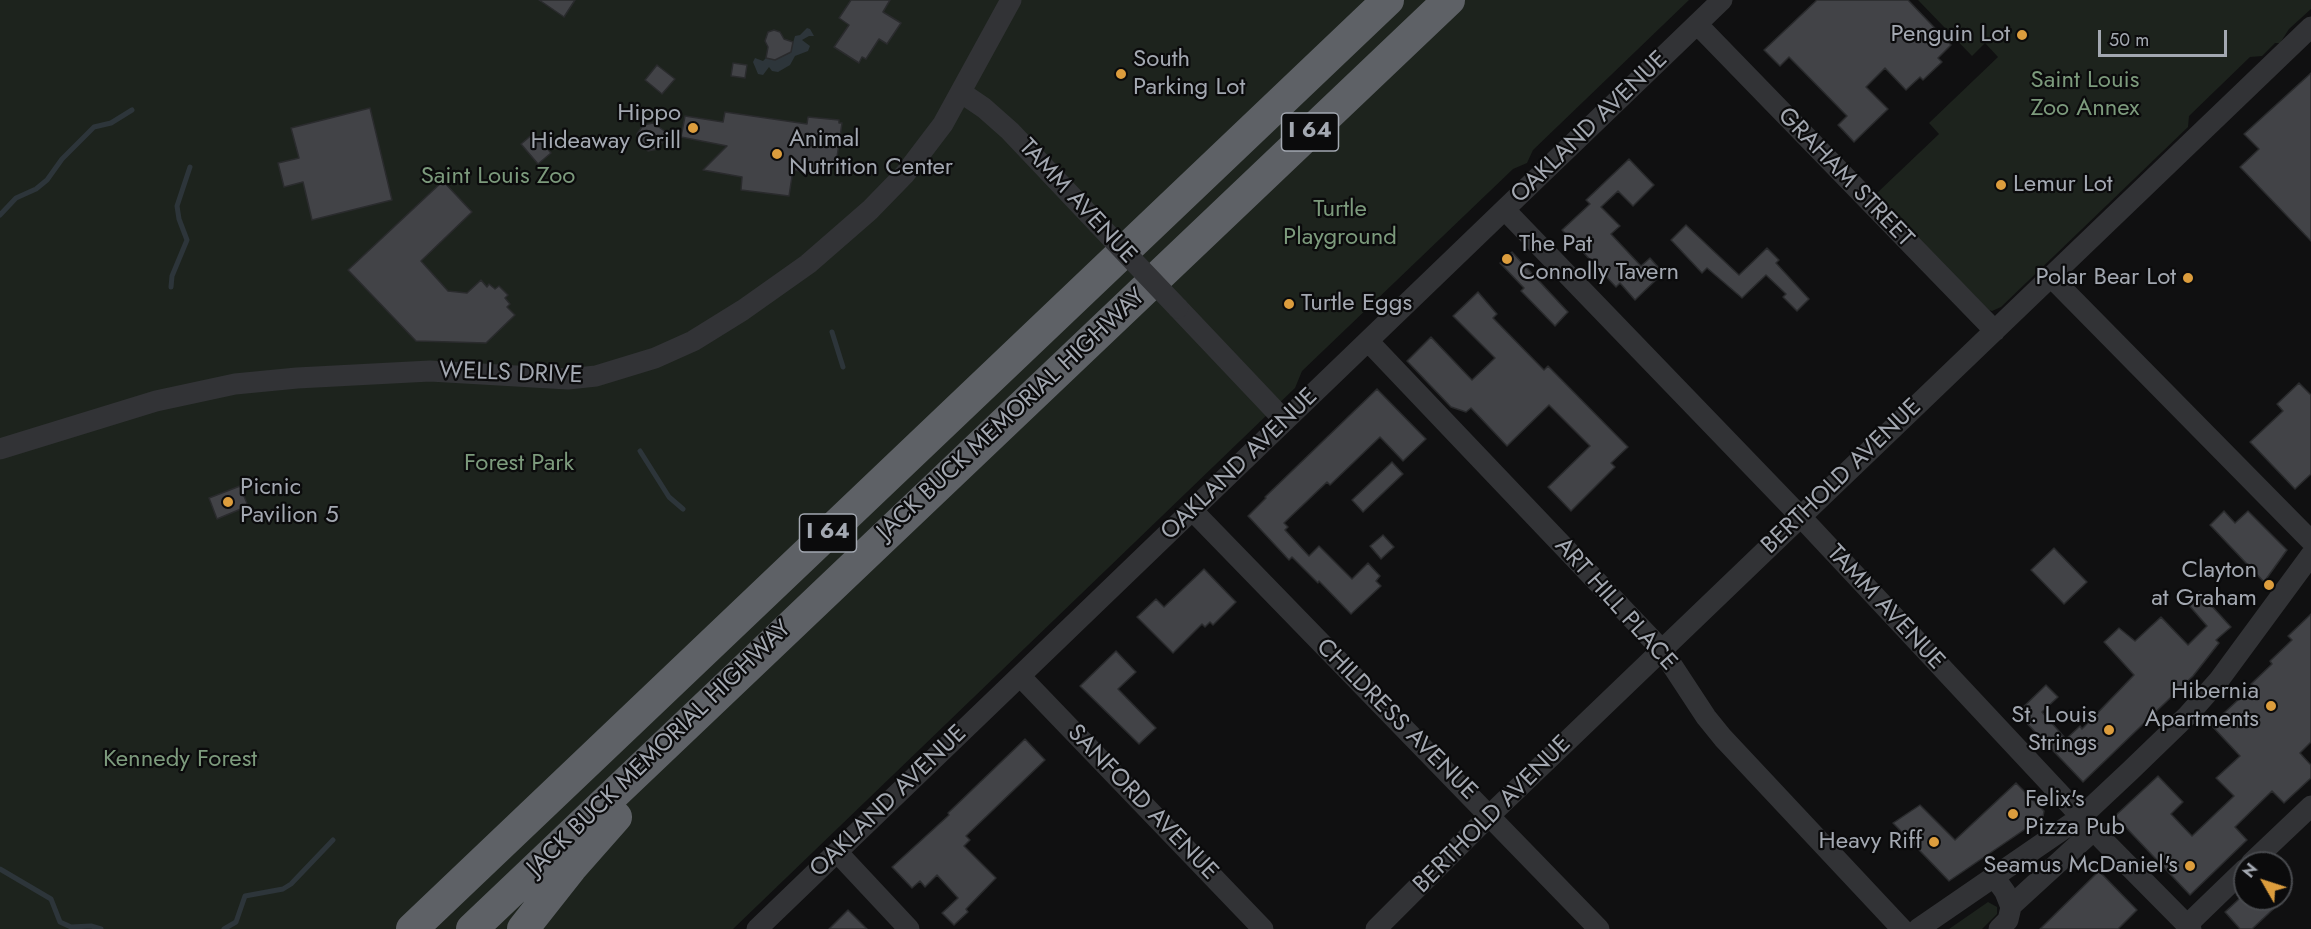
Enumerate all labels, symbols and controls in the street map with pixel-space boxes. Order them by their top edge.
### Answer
scale bar [2101,18,2230,56]
place label: Penguin Lot [1891,21,2010,49]
text: 50 m [2109,27,2149,53]
marker: Penguin Lot [2015,28,2029,42]
place label: South Parking Lot [1133,46,1245,102]
street label: OAKLAND AVENUE [1506,46,1674,210]
marker: South Parking Lot [1114,67,1128,81]
park label: Saint Louis Zoo Annex [2031,67,2139,123]
place label: Hippo Hideaway Grill [531,100,681,156]
street label: GRAHAM STREET [1771,102,1919,254]
road number: I 64 [1282,113,1338,151]
marker: Hippo Hideaway Grill [686,121,700,135]
place label: Animal Nutrition Center [789,126,953,182]
street label: TAMM AVENUE [1012,134,1142,270]
marker: Animal Nutrition Center [770,147,784,161]
park label: Saint Louis Zoo [421,163,575,191]
place label: Lemur Lot [2013,171,2113,199]
marker: Lemur Lot [1994,178,2008,192]
park label: Turtle Playground [1283,196,1397,252]
place label: The Pat Connolly Tavern [1519,231,1679,287]
marker: The Pat Connolly Tavern [1500,252,1514,266]
place label: Polar Bear Lot [2036,264,2176,292]
marker: Polar Bear Lot [2181,271,2195,285]
street label: JACK BUCK MEMORIAL HIGHWAY [872,283,1152,547]
place label: Turtle Eggs [1301,290,1412,318]
marker: Turtle Eggs [1282,297,1296,311]
street label: WELLS DRIVE [439,357,583,391]
street label: OAKLAND AVENUE [1156,383,1324,547]
street label: BERTHOLD AVENUE [1756,393,1928,561]
park label: Forest Park [464,450,574,478]
place label: Picnic Pavilion 5 [240,474,339,530]
marker: Picnic Pavilion 5 [221,495,235,509]
road number: I 64 [800,514,856,552]
street label: ART HILL PLACE [1548,533,1682,677]
street label: TAMM AVENUE [1820,540,1950,676]
place label: Clayton at Graham [2151,557,2257,613]
marker: Clayton at Graham [2262,578,2276,592]
street label: JACK BUCK MEMORIAL HIGHWAY [522,615,798,883]
street label: CHILDRESS AVENUE [1309,633,1483,807]
place label: Hibernia Apartments [2145,678,2259,734]
marker: Hibernia Apartments [2264,699,2278,713]
place label: St. Louis Strings [2011,702,2097,758]
street label: SANFORD AVENUE [1061,719,1223,887]
street label: OAKLAND AVENUE [805,720,973,884]
marker: St. Louis Strings [2102,723,2116,737]
street label: BERTHOLD AVENUE [1408,730,1578,900]
park label: Kennedy Forest [103,746,257,774]
place label: Felix's Pizza Pub [2025,786,2125,842]
marker: Felix's Pizza Pub [2006,807,2020,821]
place label: Heavy Riff [1819,828,1922,856]
marker: Heavy Riff [1927,835,1941,849]
north arrow [2233,851,2293,911]
place label: Seamus McDaniel's [1983,852,2178,880]
text: N [2237,858,2263,883]
marker: Seamus McDaniel's [2183,859,2197,873]

